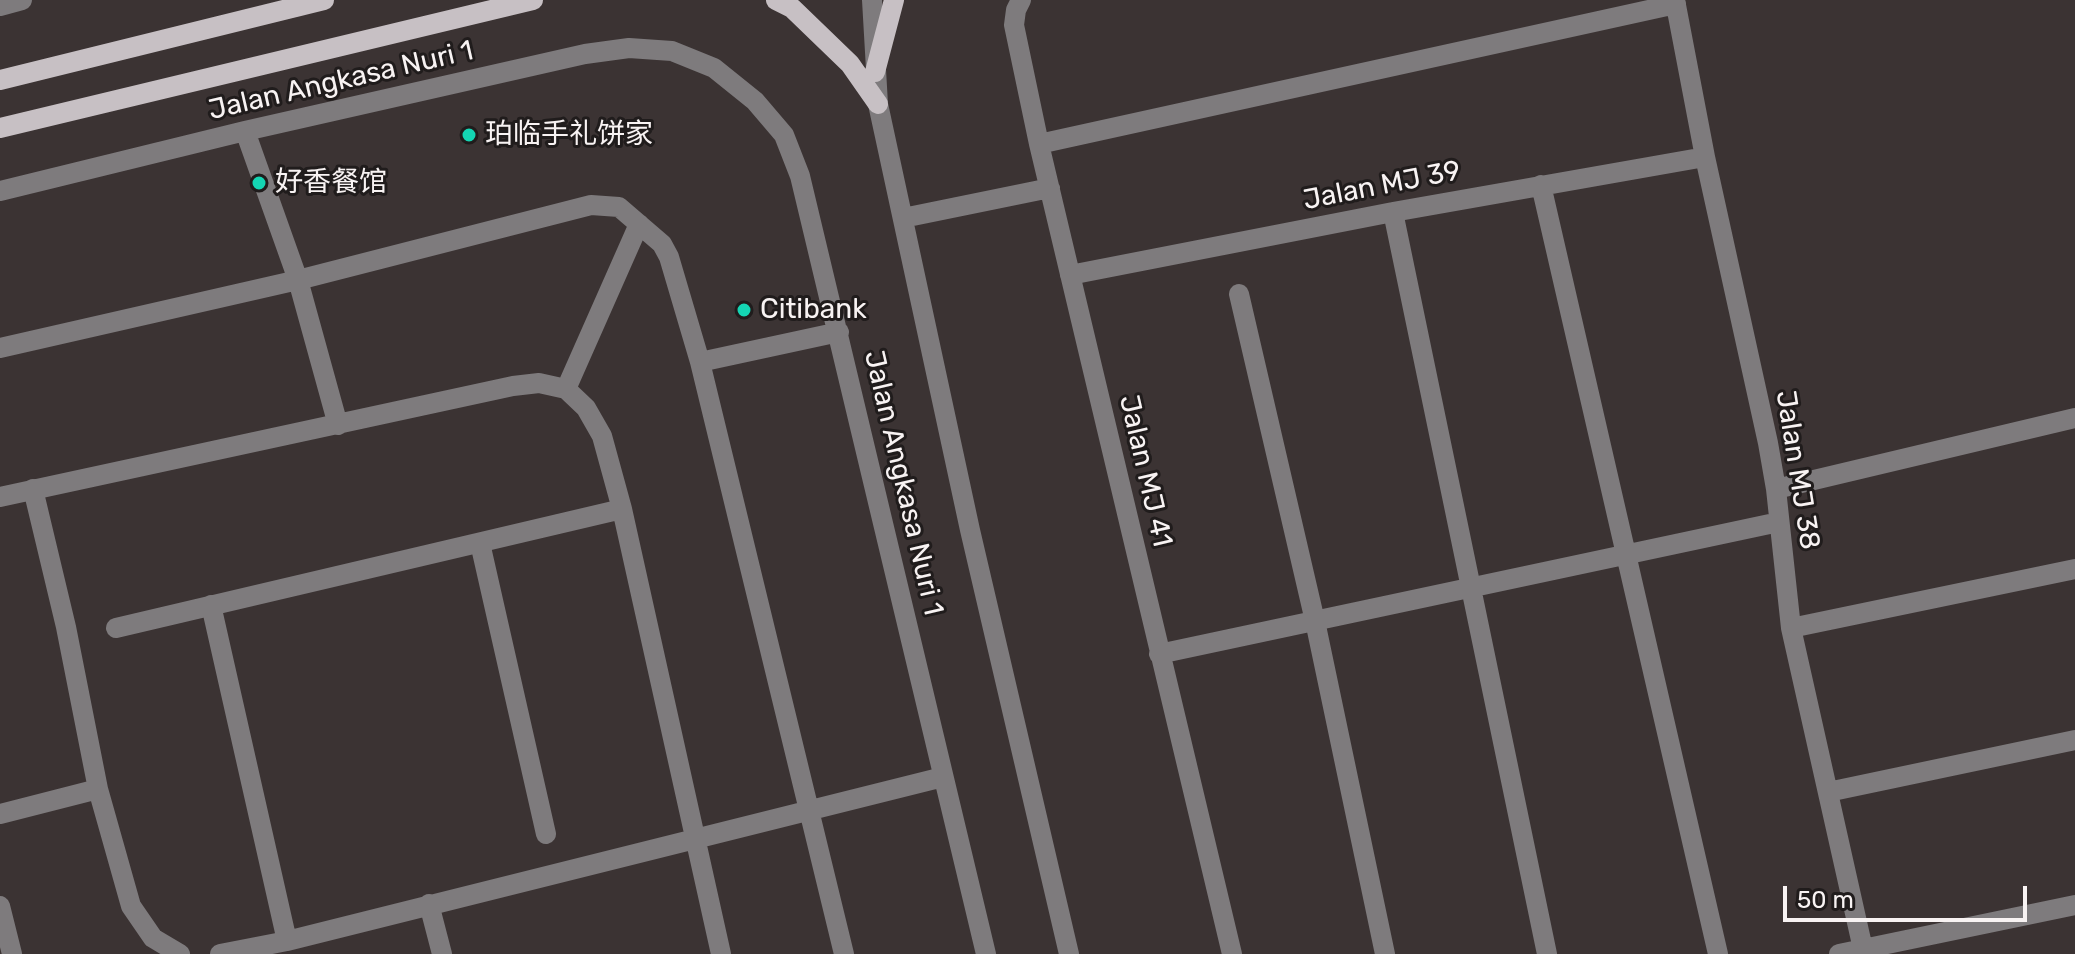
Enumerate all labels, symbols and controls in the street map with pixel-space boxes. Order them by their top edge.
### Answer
street label: Jalan Angkasa Nuri 1 [205,34,477,128]
place label: 珀临手礼饼家 [485,118,653,152]
marker: 珀临手礼饼家 [460,126,478,144]
street label: Jalan MJ 39 [1301,154,1463,218]
place label: 好香餐馆 [275,166,387,200]
marker: 好香餐馆 [250,174,268,192]
place label: Citibank [760,293,867,327]
marker: Citibank [735,301,753,319]
street label: Jalan Angkasa Nuri 1 [856,347,950,619]
street label: Jalan MJ 38 [1768,388,1826,552]
street label: Jalan MJ 41 [1111,392,1179,550]
scale bar [1787,870,2031,920]
text: 50 m [1797,886,1854,914]

